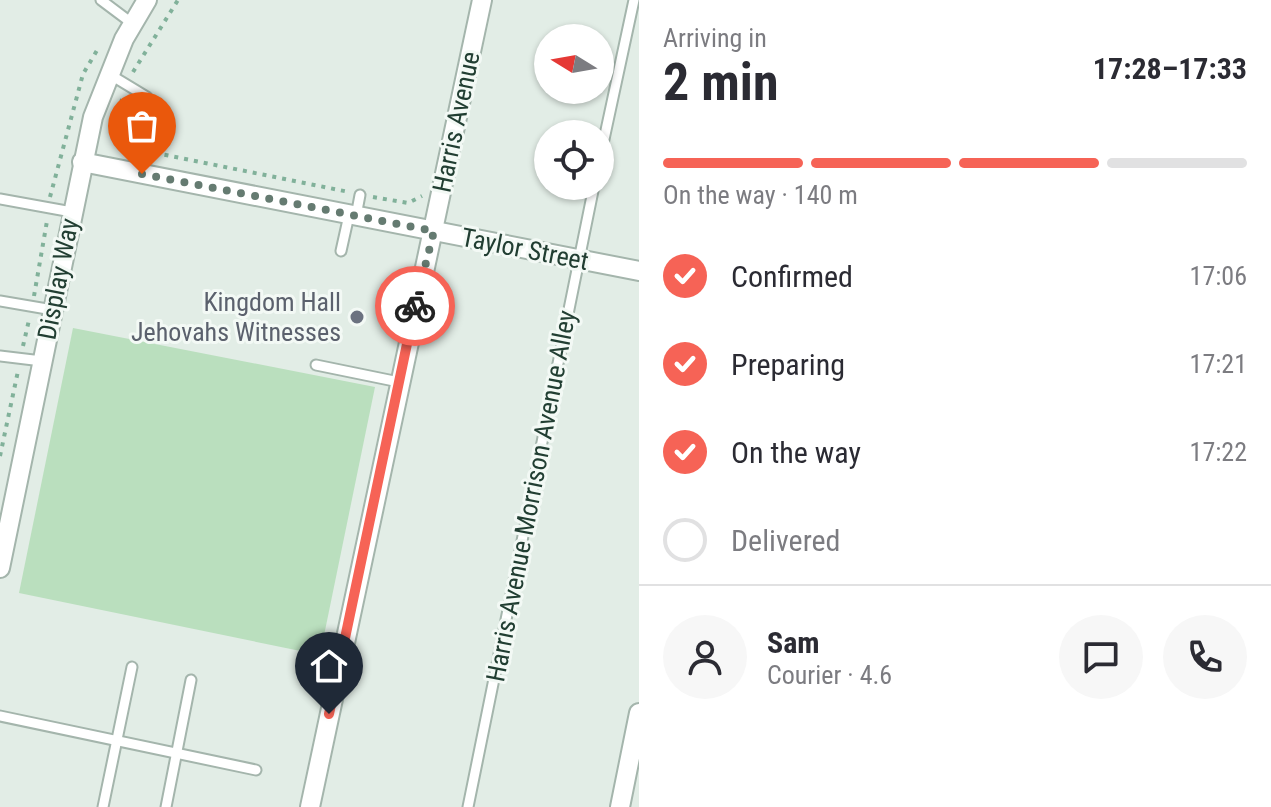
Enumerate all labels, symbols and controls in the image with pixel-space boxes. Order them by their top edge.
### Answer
text: Arriving in [663,23,767,53]
north arrow [534,24,614,104]
map controls [534,24,614,200]
street label: Harris Avenue [426,49,486,195]
text: 17:28–17:33 [1093,51,1247,86]
text: 2 min [663,52,779,113]
pin [108,92,176,174]
icon: bag [120,104,164,148]
button: locate [534,120,614,200]
text: On the way · 140 m [663,180,858,210]
street label: Display Way [32,216,84,342]
street label: Taylor Street [459,222,591,276]
icon: check [663,254,707,298]
text: Confirmed [731,259,853,294]
text: 17:06 [1190,261,1247,291]
courier [375,266,455,346]
icon: bike [393,284,437,328]
place label: Kingdom Hall Jehovahs Witnesses [131,287,341,347]
marker: Kingdom Hall Jehovahs Witnesses [348,308,366,326]
street label: Harris Avenue Morrison Avenue Alley [480,308,582,684]
icon: check [663,342,707,386]
text: Preparing [731,347,845,382]
text: 17:21 [1190,349,1247,379]
icon: check [663,430,707,474]
text: On the way [731,435,861,470]
text: 17:22 [1190,437,1247,467]
text: Delivered [731,523,840,558]
button: person [663,615,747,699]
button: chat [1059,615,1143,699]
button: phone [1163,615,1247,699]
text: Sam [767,625,820,660]
pin [295,632,363,714]
icon: home [307,644,351,688]
text: Courier · 4.6 [767,660,892,690]

